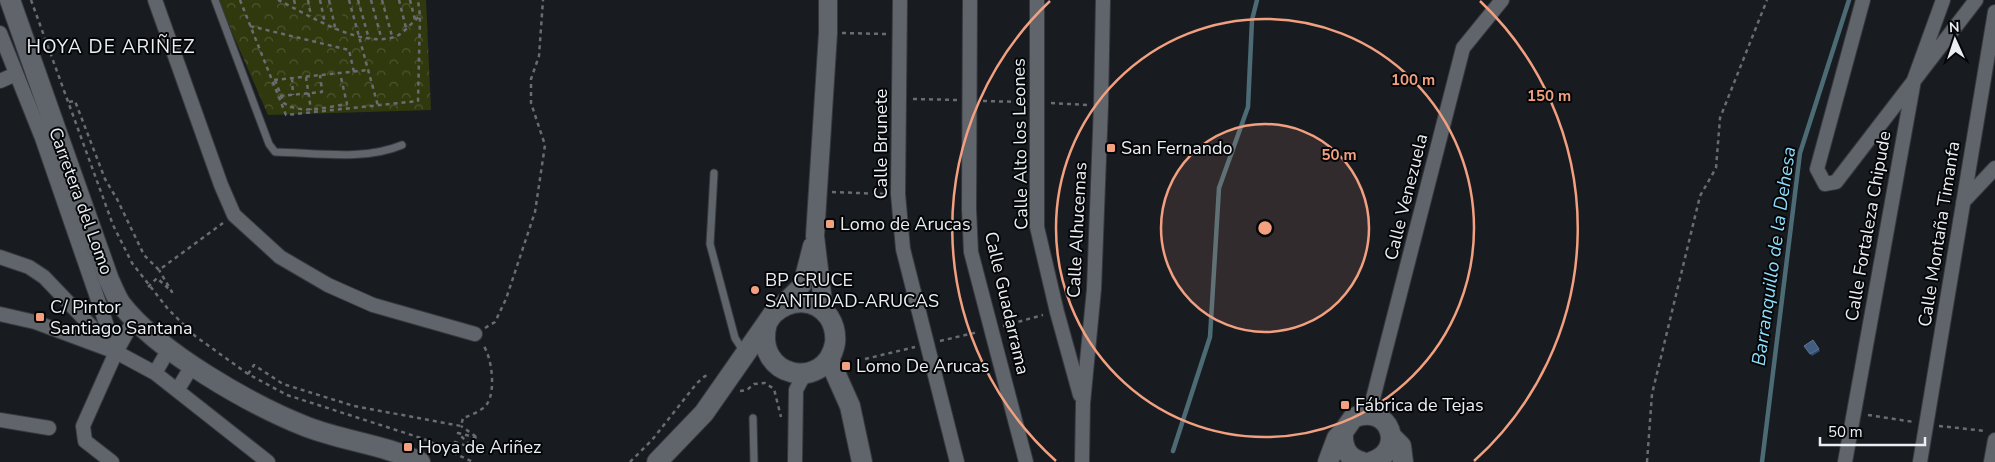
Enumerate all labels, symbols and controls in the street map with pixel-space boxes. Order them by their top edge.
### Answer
north arrow [1930,15,1980,65]
text: N [1949,18,1960,37]
district label: HOYA DE ARIÑEZ [27,34,195,60]
street label: Calle Alto los Leones [1007,58,1033,230]
text: 100 m [1391,70,1435,90]
text: 150 m [1527,86,1571,106]
street label: Calle Brunete [869,89,893,199]
street label: Carretera del Lomo [43,124,119,278]
street label: Calle Fortaleza Chipude [1839,129,1897,323]
street label: Calle Venezuela [1379,131,1433,263]
place label: San Fernando [1121,136,1233,160]
street label: Calle Montaña Timanfa [1912,139,1966,329]
marker: San Fernando [1105,142,1117,154]
text: 50 m [1321,145,1357,165]
water label: Barranquillo de la Dehesa [1746,145,1802,367]
street label: Calle Alhucemas [1061,161,1093,299]
place label: Lomo de Arucas [840,212,971,236]
marker: Lomo de Arucas [824,218,836,230]
centre of rings [1256,219,1274,237]
street label: Calle Guadarrama [979,229,1035,377]
place label: BP CRUCE SANTIDAD-ARUCAS [765,268,939,313]
marker: BP CRUCE SANTIDAD-ARUCAS [749,284,761,296]
place label: C/ Pintor Santiago Santana [50,295,192,340]
marker: C/ Pintor Santiago Santana [34,311,46,323]
place label: Lomo De Arucas [856,354,989,378]
marker: Lomo De Arucas [840,360,852,372]
place label: Fábrica de Tejas [1355,393,1484,417]
marker: Fábrica de Tejas [1339,399,1351,411]
scale bar [1820,414,1925,446]
text: 50 m [1828,422,1863,442]
place label: Hoya de Ariñez [418,435,541,459]
marker: Hoya de Ariñez [402,441,414,453]

